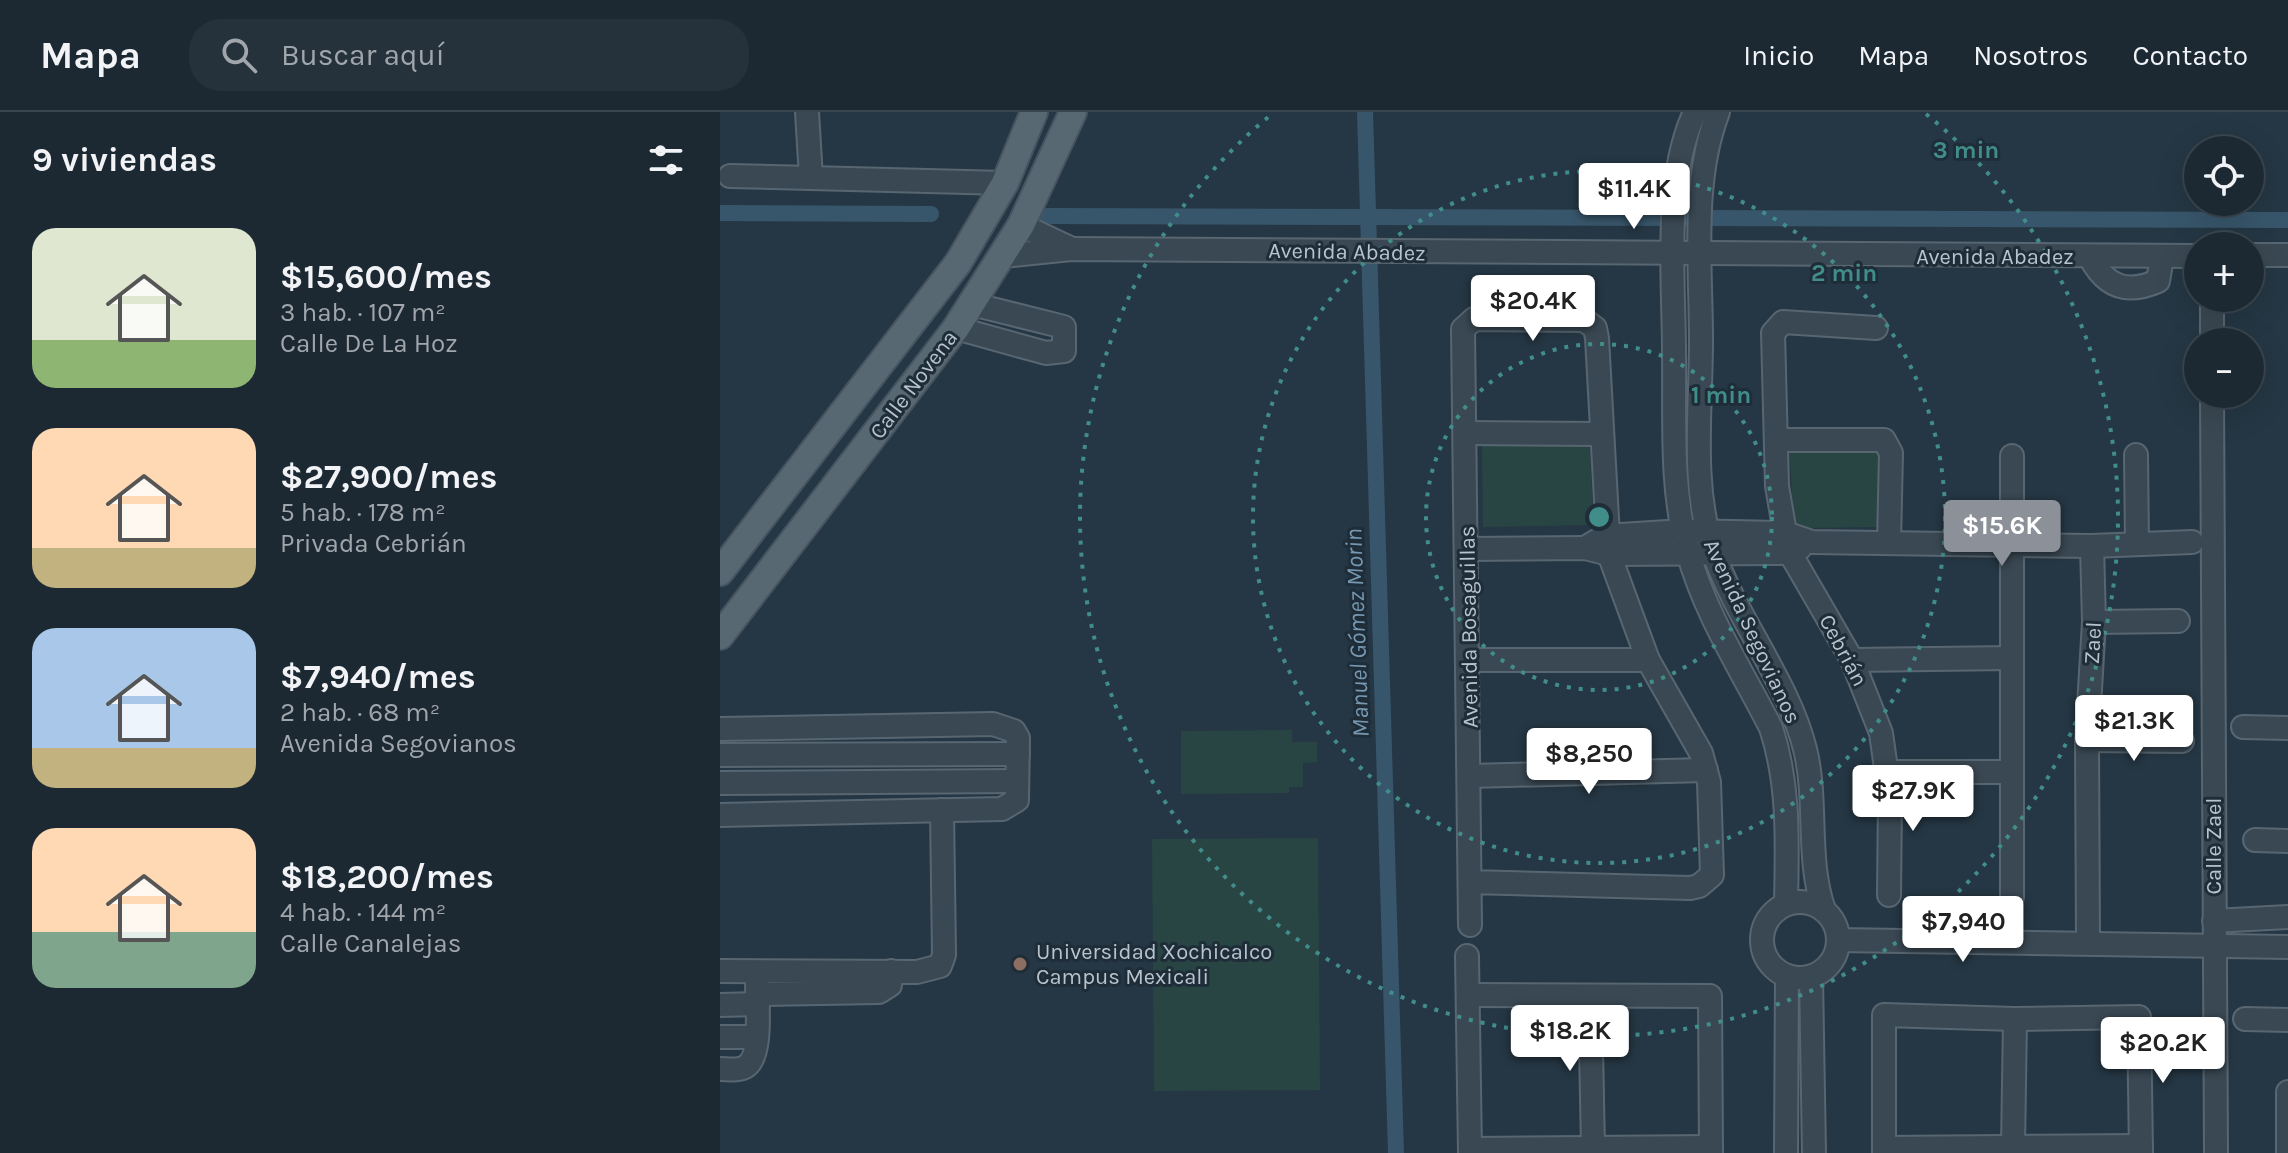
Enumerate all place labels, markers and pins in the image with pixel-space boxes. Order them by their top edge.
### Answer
pin: $11.4K [1569,163,1699,231]
pin: $20.4K [1468,275,1598,343]
pin: $15.6K [1937,500,2067,568]
centre of rings [1585,503,1613,531]
pin: $21.3K [2069,695,2199,763]
pin: $8,250 [1524,728,1654,796]
pin: $27.9K [1848,765,1978,833]
pin: $7,940 [1898,896,2028,964]
place label: Universidad Xochicalco Campus Mexicali [1036,939,1272,990]
marker: Universidad Xochicalco Campus Mexicali [1011,955,1029,973]
pin: $18.2K [1505,1005,1635,1073]
pin: $20.2K [2098,1017,2228,1085]

